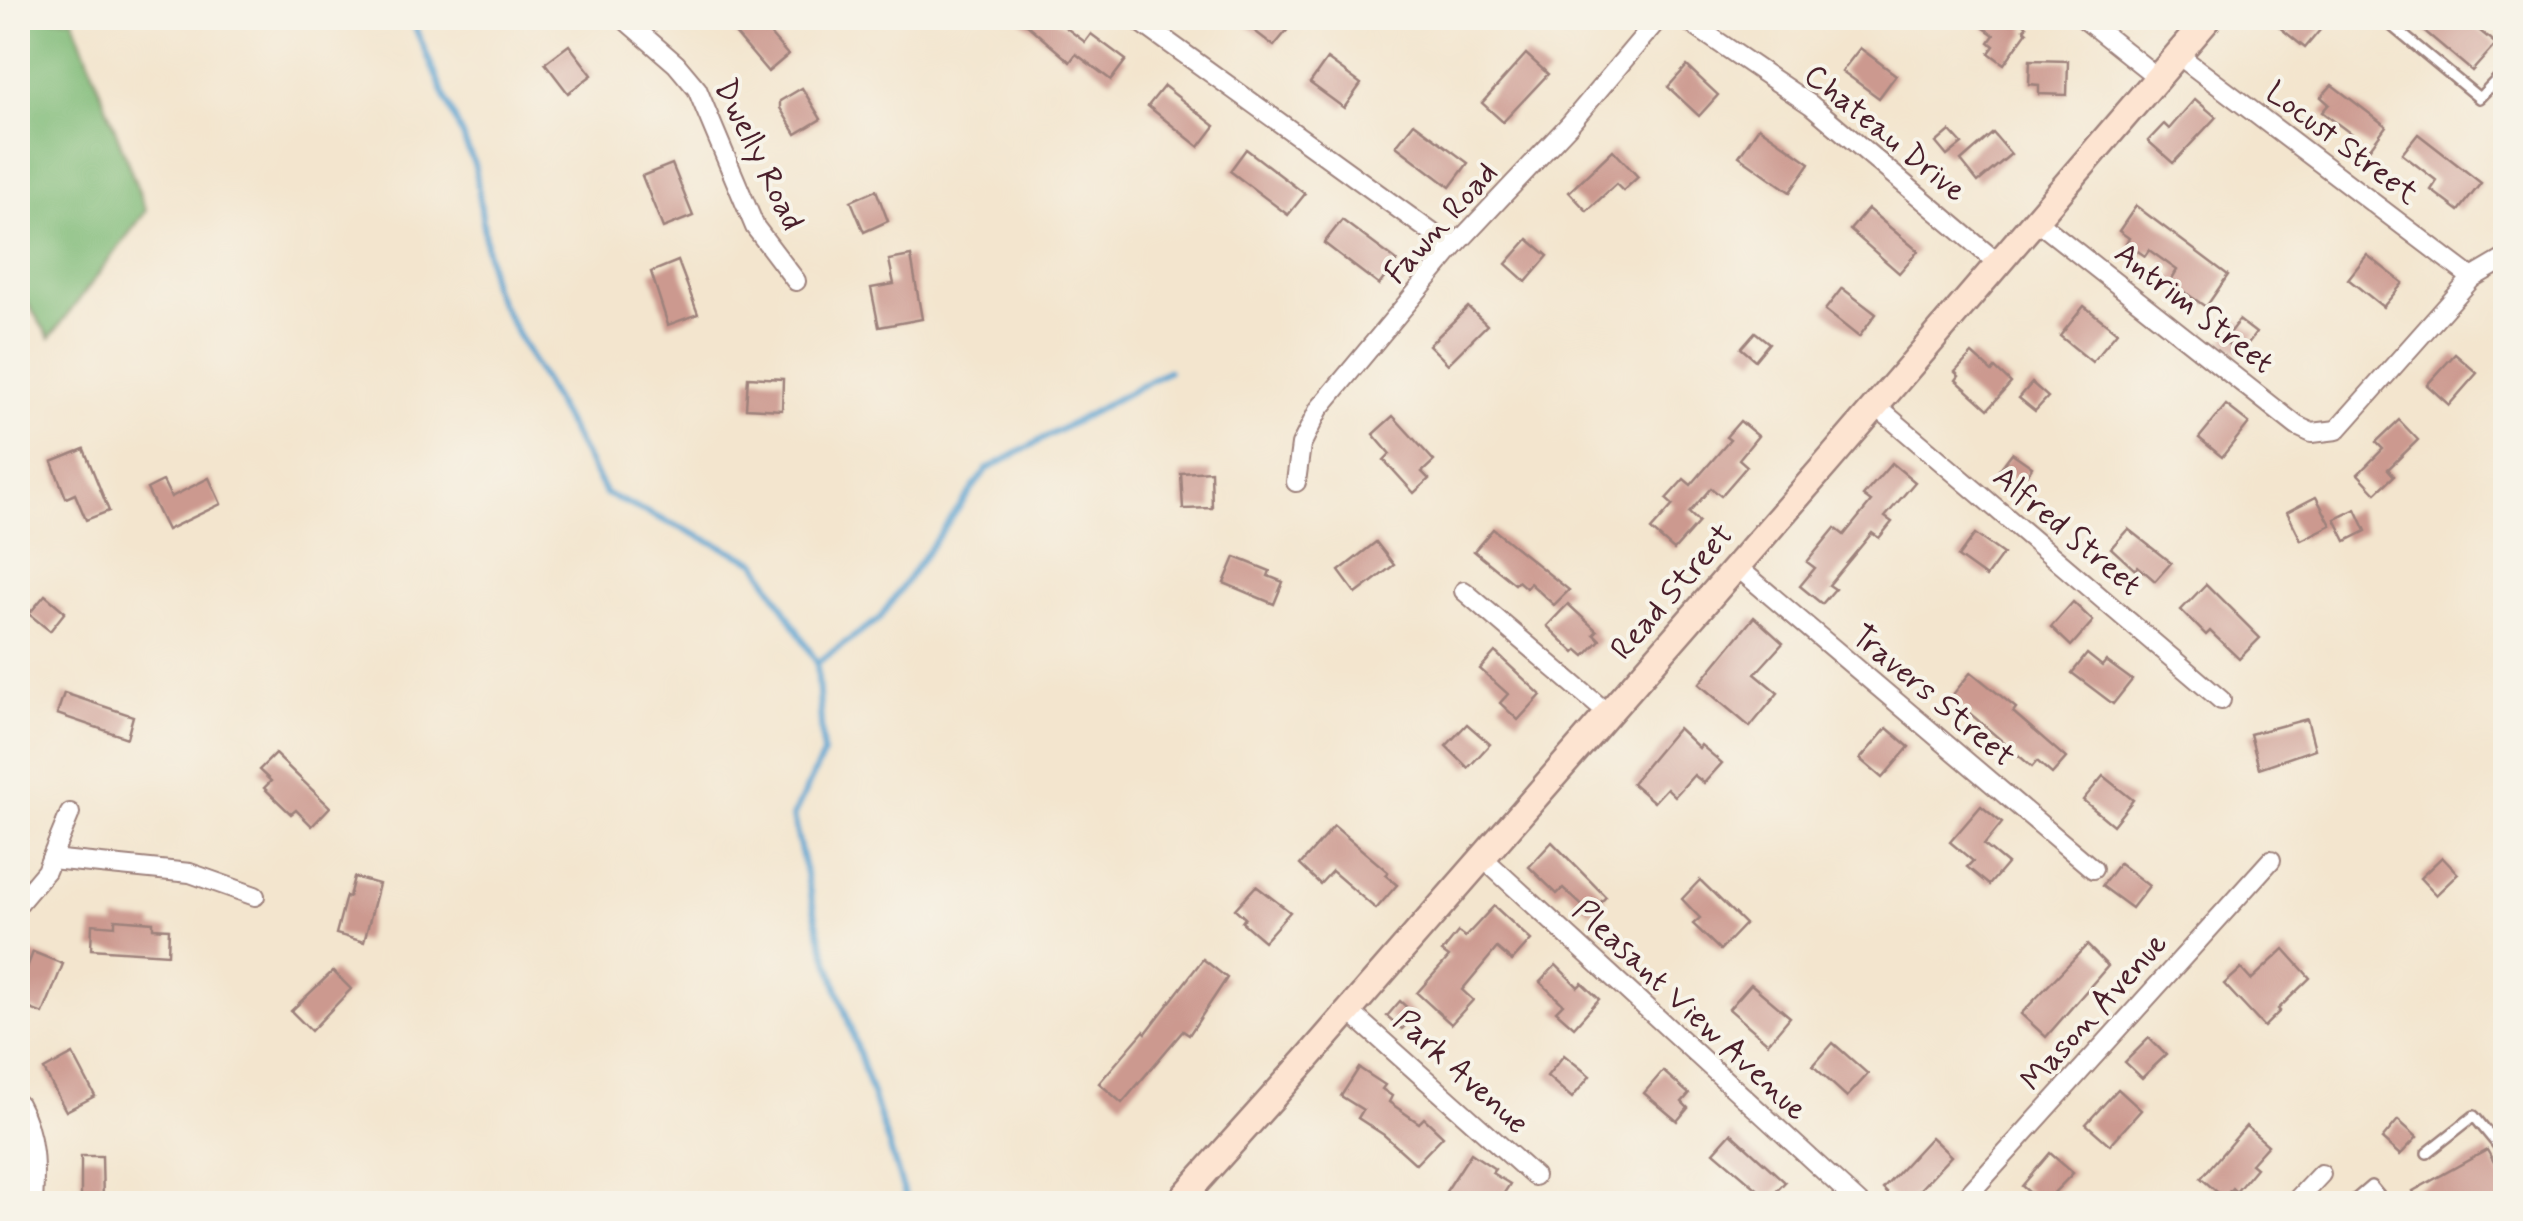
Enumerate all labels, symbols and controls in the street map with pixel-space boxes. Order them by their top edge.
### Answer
street label: Chateau Drive [1795,55,1975,212]
street label: Dwelly Road [703,72,813,238]
street label: Locust Street [2257,72,2427,215]
street label: Fawn Road [1375,153,1508,293]
street label: Antrim Street [2105,233,2282,384]
street label: Alfred Street [1984,457,2150,606]
street label: Read Street [1602,515,1743,670]
street label: Travers Street [1842,616,2023,777]
street label: Pleasant View Avenue [1563,890,1816,1130]
street label: Mason Avenue [2012,924,2177,1101]
street label: Park Avenue [1384,1000,1537,1145]

